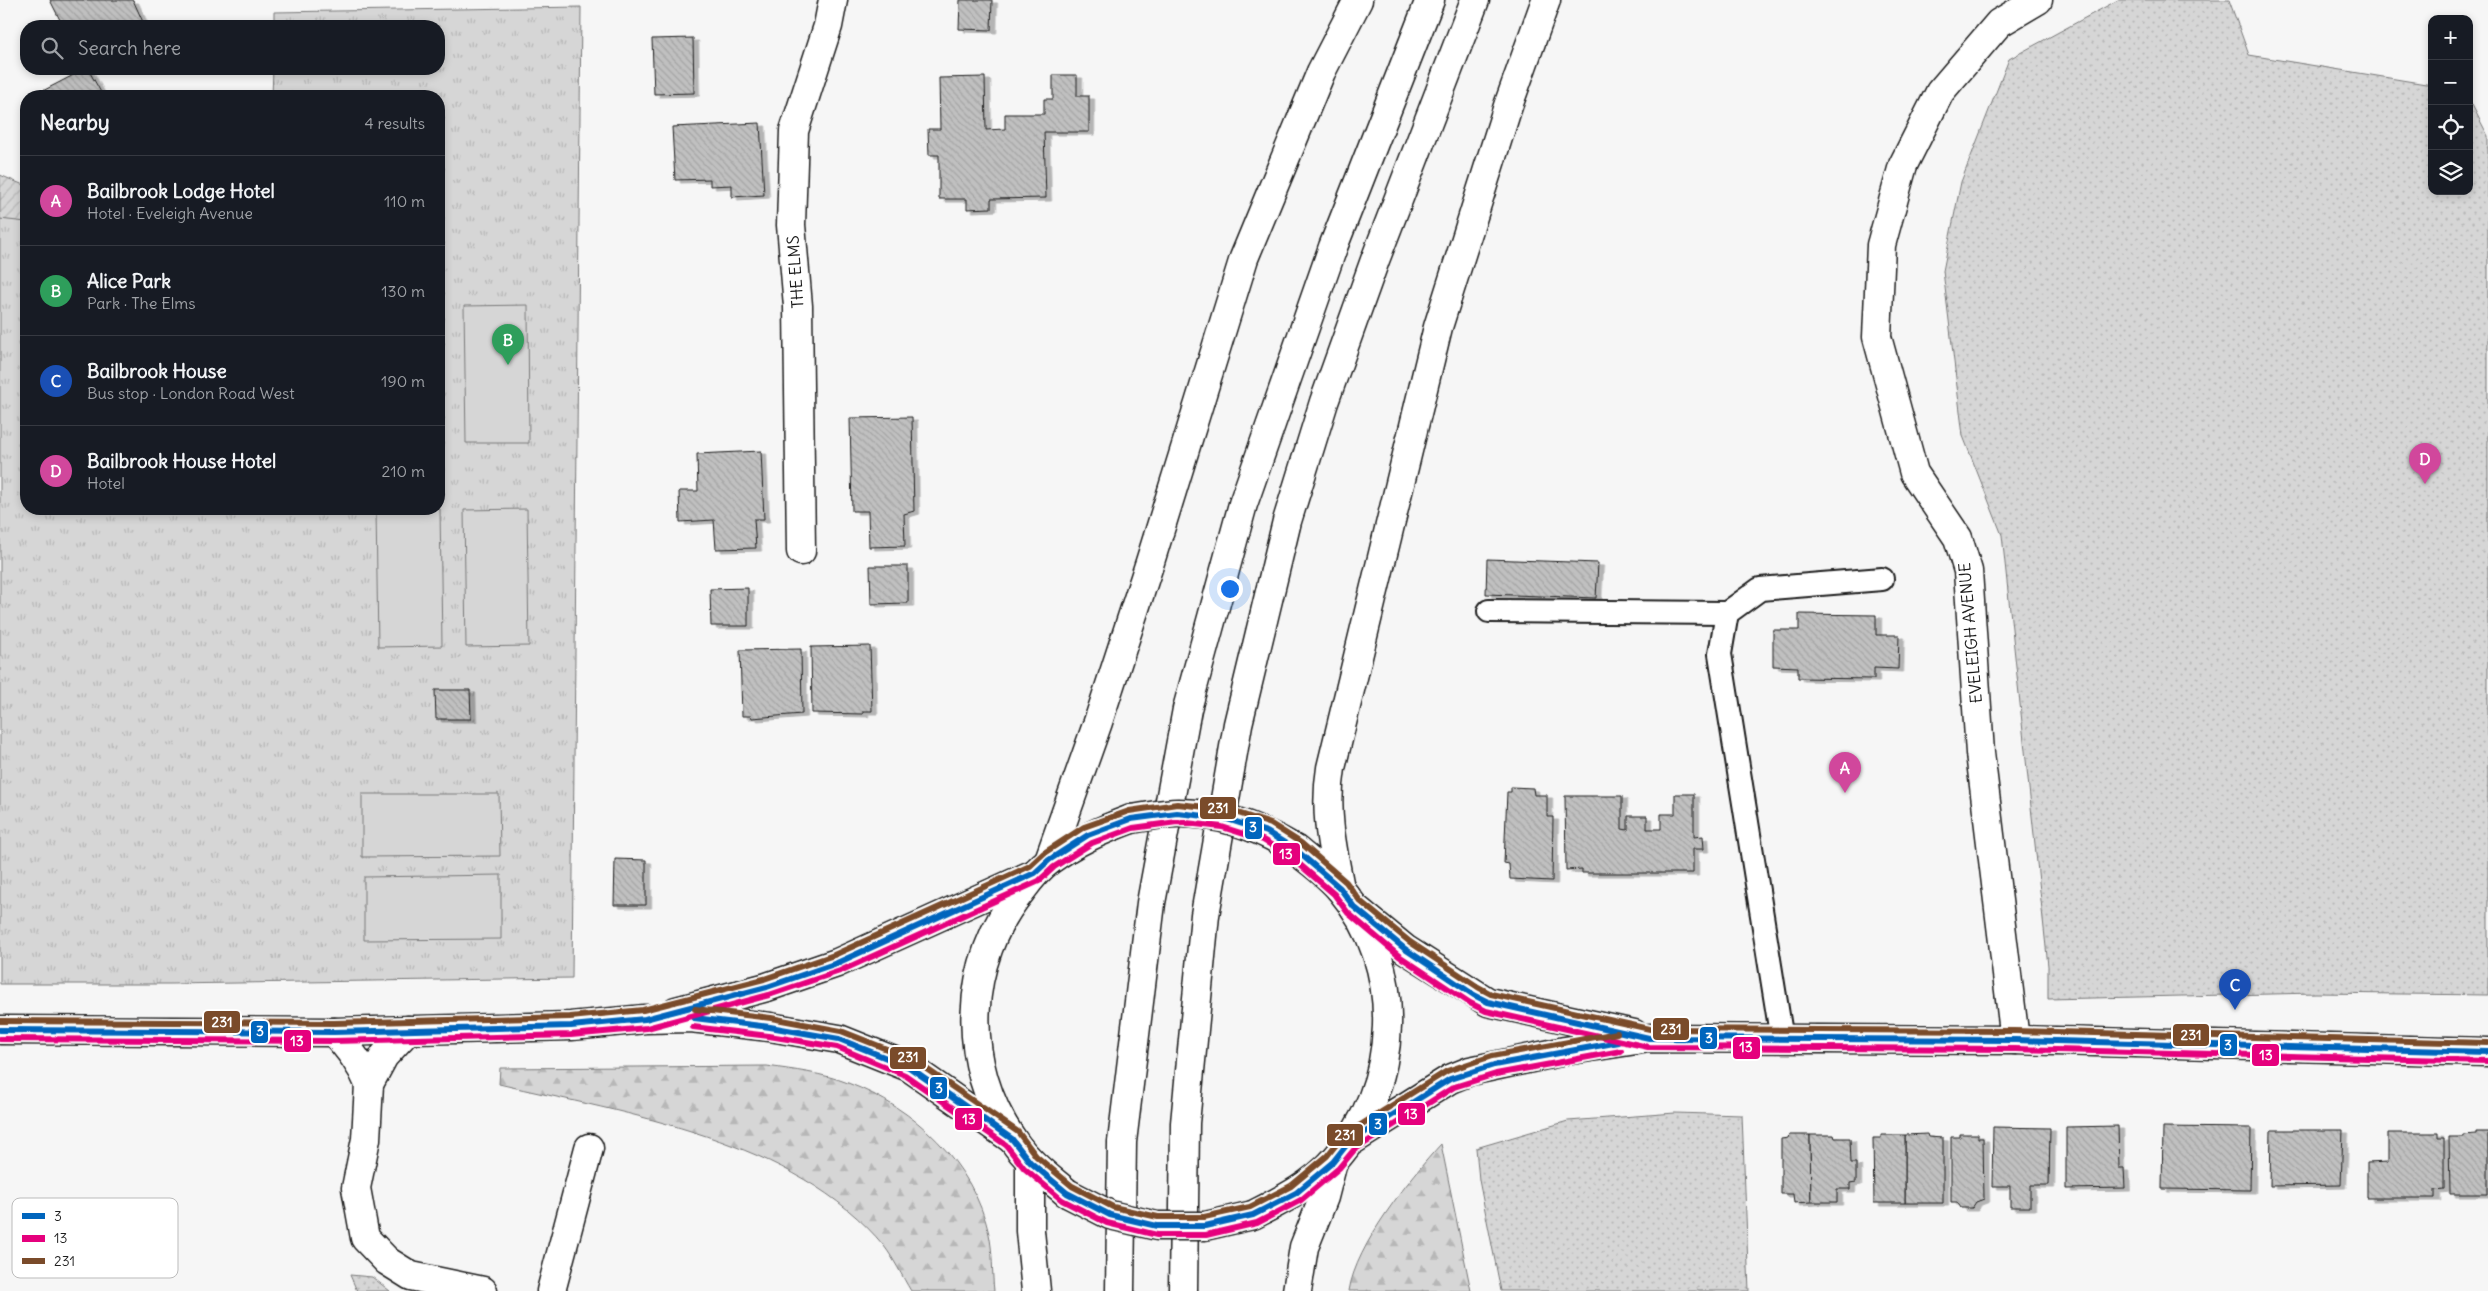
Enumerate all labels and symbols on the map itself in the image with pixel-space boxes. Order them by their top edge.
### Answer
street label: THE ELMS [782,235,808,309]
pin: B [492,324,524,365]
pin: D [2409,443,2441,484]
street label: EVELEIGH AVENUE [1954,562,1986,704]
your location [1217,576,1243,602]
pin: A [1829,752,1861,793]
line badge: 231 [1199,796,1237,820]
text: 231 [1207,799,1229,817]
line badge: 3 [1244,816,1263,840]
text: 3 [1249,818,1257,836]
line badge: 13 [1272,842,1301,866]
text: 13 [1279,845,1293,863]
pin: C [2219,969,2251,1010]
line badge: 231 [203,1010,241,1034]
text: 231 [211,1013,233,1031]
line badge: 231 [1652,1017,1690,1041]
line badge: 3 [250,1020,269,1044]
text: 231 [1660,1020,1682,1038]
text: 3 [256,1022,264,1040]
line badge: 231 [2172,1023,2210,1047]
line badge: 3 [1699,1026,1718,1050]
text: 231 [2180,1026,2202,1044]
line badge: 13 [283,1029,312,1053]
text: 3 [1705,1029,1713,1047]
text: 13 [290,1032,304,1050]
line badge: 3 [2219,1033,2238,1057]
line badge: 13 [1732,1036,1761,1060]
text: 3 [2224,1036,2232,1054]
text: 13 [1739,1038,1753,1056]
line badge: 13 [2251,1043,2280,1067]
line badge: 231 [889,1046,927,1070]
text: 13 [2259,1046,2273,1064]
text: 231 [897,1048,919,1066]
line badge: 3 [929,1076,948,1100]
text: 3 [935,1079,943,1097]
line badge: 13 [1397,1102,1426,1126]
text: 13 [1404,1105,1418,1123]
line badge: 13 [954,1107,983,1131]
text: 13 [962,1110,976,1128]
line badge: 3 [1368,1112,1388,1136]
text: 3 [1374,1115,1382,1133]
line badge: 231 [1326,1123,1364,1147]
text: 231 [1334,1126,1356,1144]
legend [12,1198,178,1278]
text: 3 [54,1207,62,1225]
text: 13 [54,1229,68,1247]
text: 231 [54,1252,75,1270]

